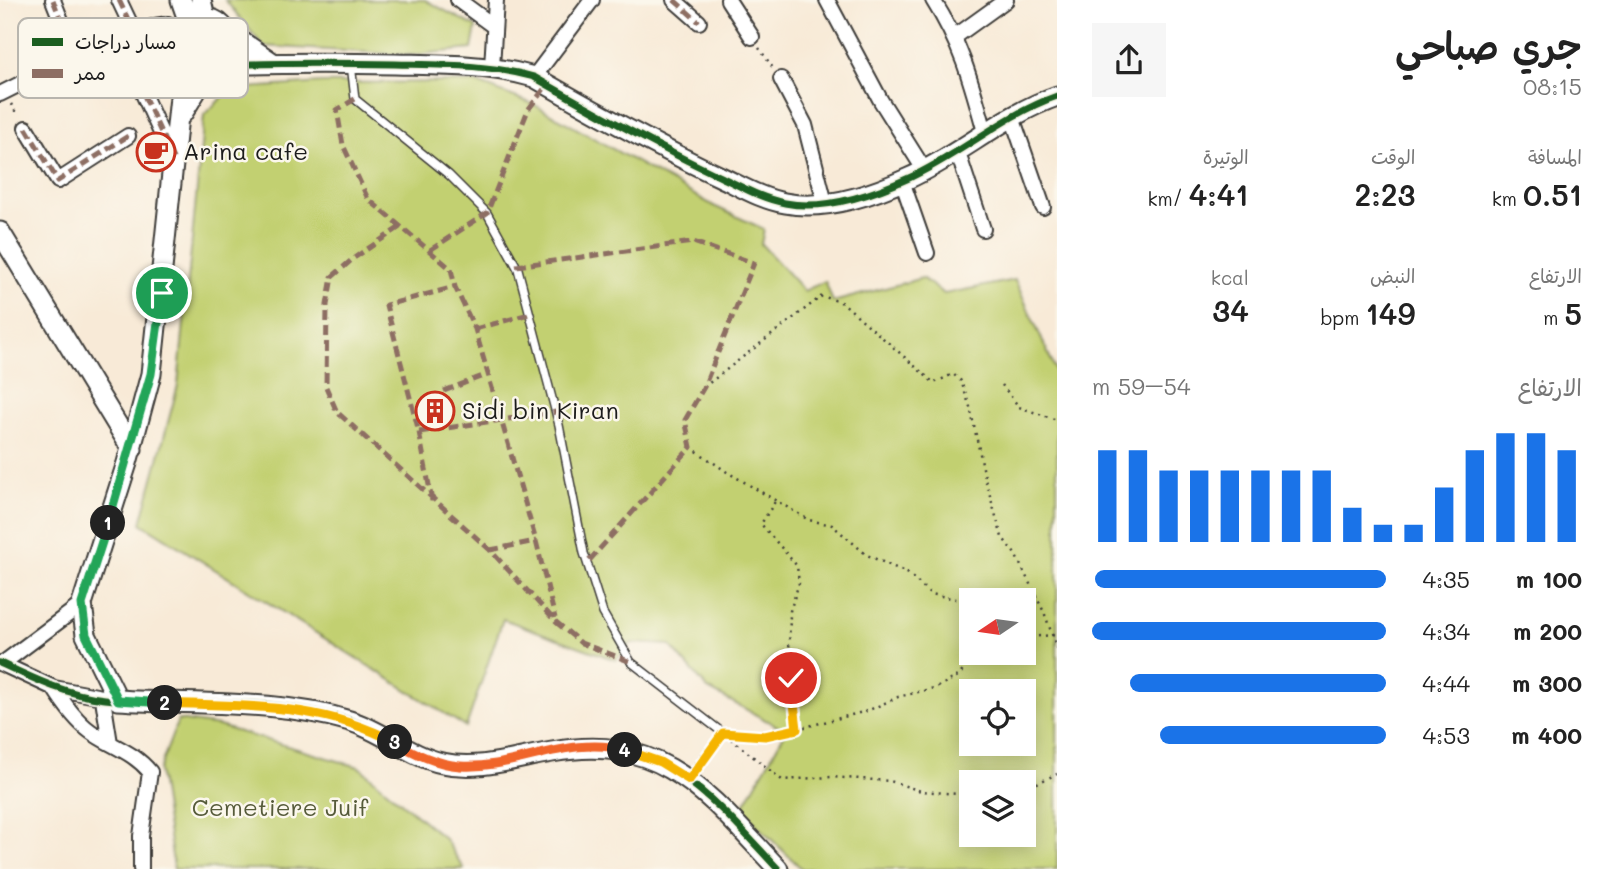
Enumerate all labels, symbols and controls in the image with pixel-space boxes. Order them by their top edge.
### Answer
legend [18,18,248,98]
text: جري صباحي [1395,20,1582,70]
button: share [1092,23,1166,97]
text: مسار دراجات [75,29,176,54]
text: ممر [73,60,106,85]
text: 08:15 [1523,71,1582,101]
cafe icon: Arina cafe [135,131,177,173]
place label: Arina cafe [183,135,308,166]
text: الوتيرة [1203,144,1249,169]
text: الوقت [1371,144,1415,169]
text: المسافة [1528,144,1582,169]
text: 4:41 [1189,174,1249,214]
text: 2:23 [1355,174,1415,214]
text: 0.51 [1523,174,1582,214]
text: /km [1148,186,1189,211]
text: km [1492,186,1523,211]
pin [132,263,192,323]
text: النبض [1370,263,1415,288]
text: الارتفاع [1529,263,1582,288]
text: kcal [1211,265,1249,290]
icon: arrive [143,274,181,312]
text: 34 [1212,290,1249,330]
text: 149 [1366,293,1415,333]
text: 5 [1564,293,1582,333]
text: bpm [1320,305,1366,330]
text: m [1543,305,1564,330]
text: 54–59 m [1092,371,1191,401]
text: الارتفاع [1518,372,1582,402]
building icon: Sidi bin Kiran [414,390,456,432]
place label: Sidi bin Kiran [462,394,619,425]
pin: 1 [90,505,126,540]
text: 1 [103,510,112,535]
text: 4:35 [1422,564,1470,594]
text: 100 m [1516,564,1582,594]
north arrow [959,588,1036,665]
map controls [959,588,1036,847]
text: 4:34 [1422,616,1470,646]
text: 200 m [1513,616,1582,646]
pin [761,648,821,708]
icon: check [772,659,810,697]
text: 4:44 [1422,668,1470,698]
text: 300 m [1512,668,1582,698]
button: locate [959,679,1036,756]
pin: 2 [148,686,182,720]
text: 2 [159,690,170,715]
text: 4:53 [1422,720,1470,750]
text: 400 m [1511,720,1582,750]
pin: 3 [378,724,412,760]
text: 3 [389,729,400,754]
pin: 4 [608,732,642,768]
text: 4 [618,737,631,762]
button: layers [959,770,1036,847]
park label: Cemetiere Juif [192,791,369,822]

